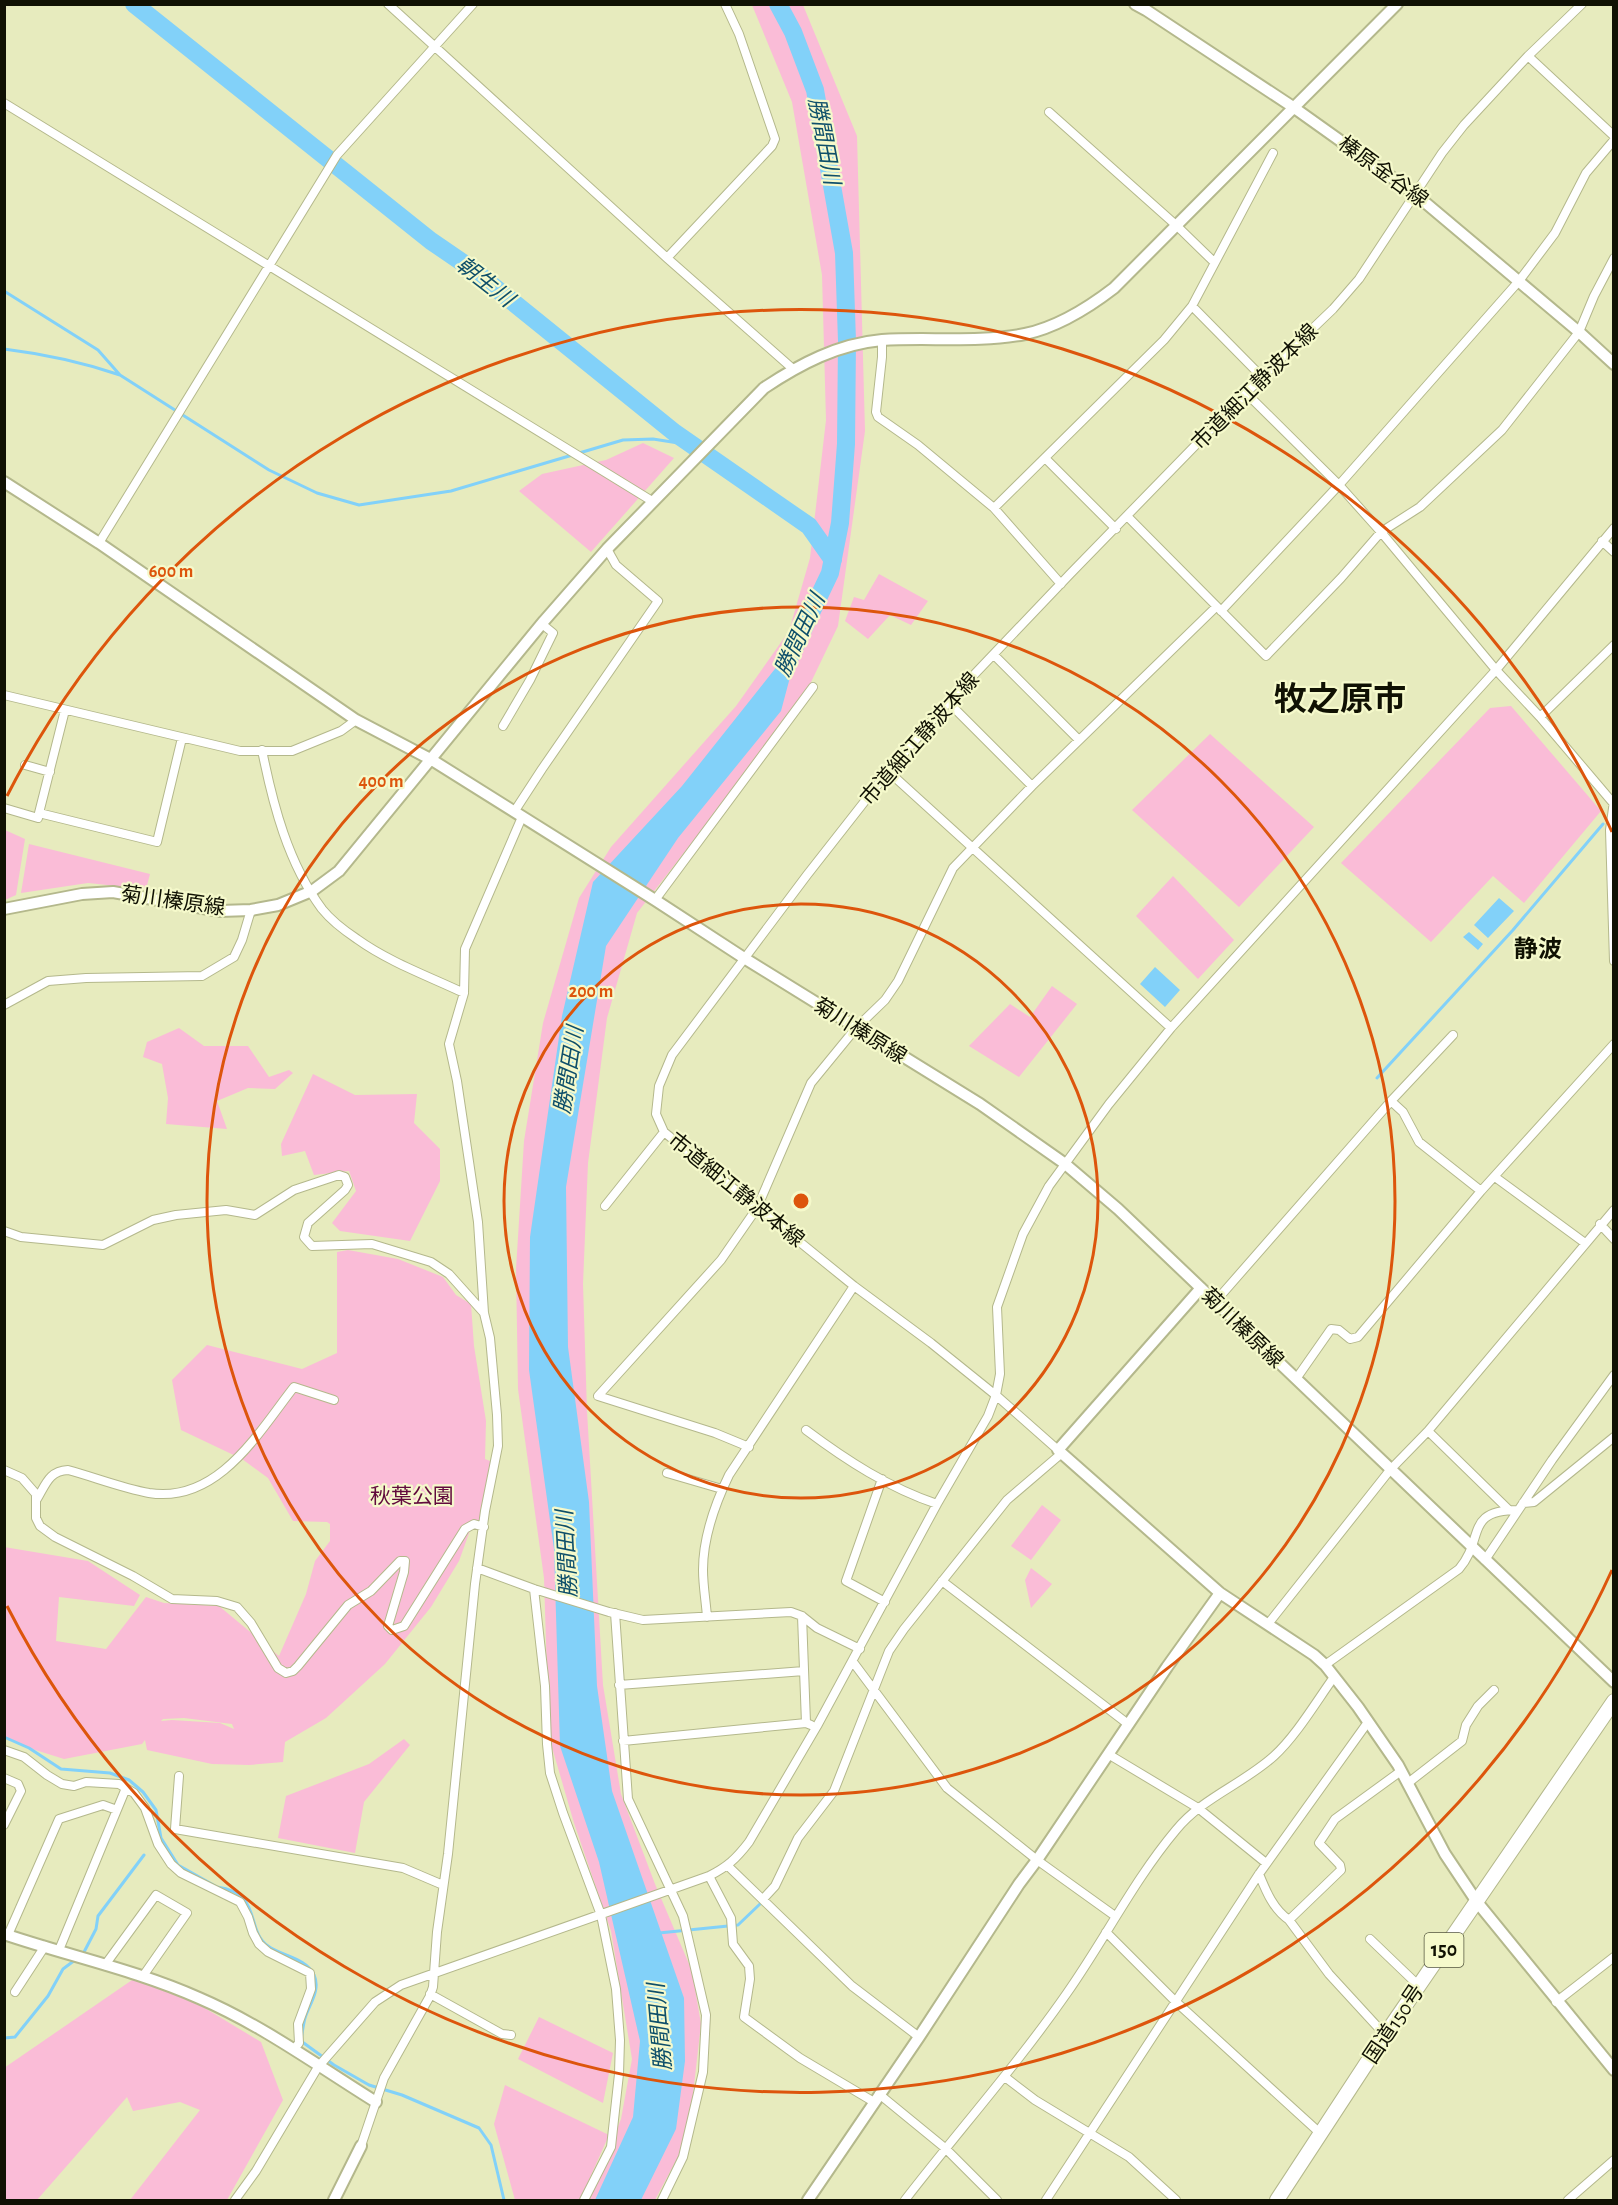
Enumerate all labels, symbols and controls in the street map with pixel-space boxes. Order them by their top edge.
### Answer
water label: 勝間田川 [805,96,845,188]
street label: 榛原金谷線 [1334,132,1432,211]
water label: 朝生川 [452,252,520,312]
street label: 市道細江静波本線 [1187,319,1322,454]
text: 600 m [149,563,193,581]
water label: 勝間田川 [771,588,829,680]
street label: 市道細江静波本線 [856,668,983,809]
district label: 牧之原市 [1274,681,1406,717]
text: 400 m [358,773,404,791]
street label: 菊川榛原線 [120,882,227,919]
district label: 静波 [1514,936,1562,962]
text: 200 m [569,983,613,1001]
street label: 菊川榛原線 [810,993,911,1068]
water label: 勝間田川 [550,1023,587,1115]
street label: 市道細江静波本線 [664,1128,809,1251]
centre of rings [791,1191,811,1211]
street label: 菊川榛原線 [1197,1283,1288,1372]
park label: 秋葉公園 [370,1485,454,1507]
water label: 勝間田川 [553,1507,580,1599]
road number: 150 [1424,1933,1464,1967]
water label: 勝間田川 [644,1980,675,2072]
street label: 国道150号 [1359,1980,1428,2067]

